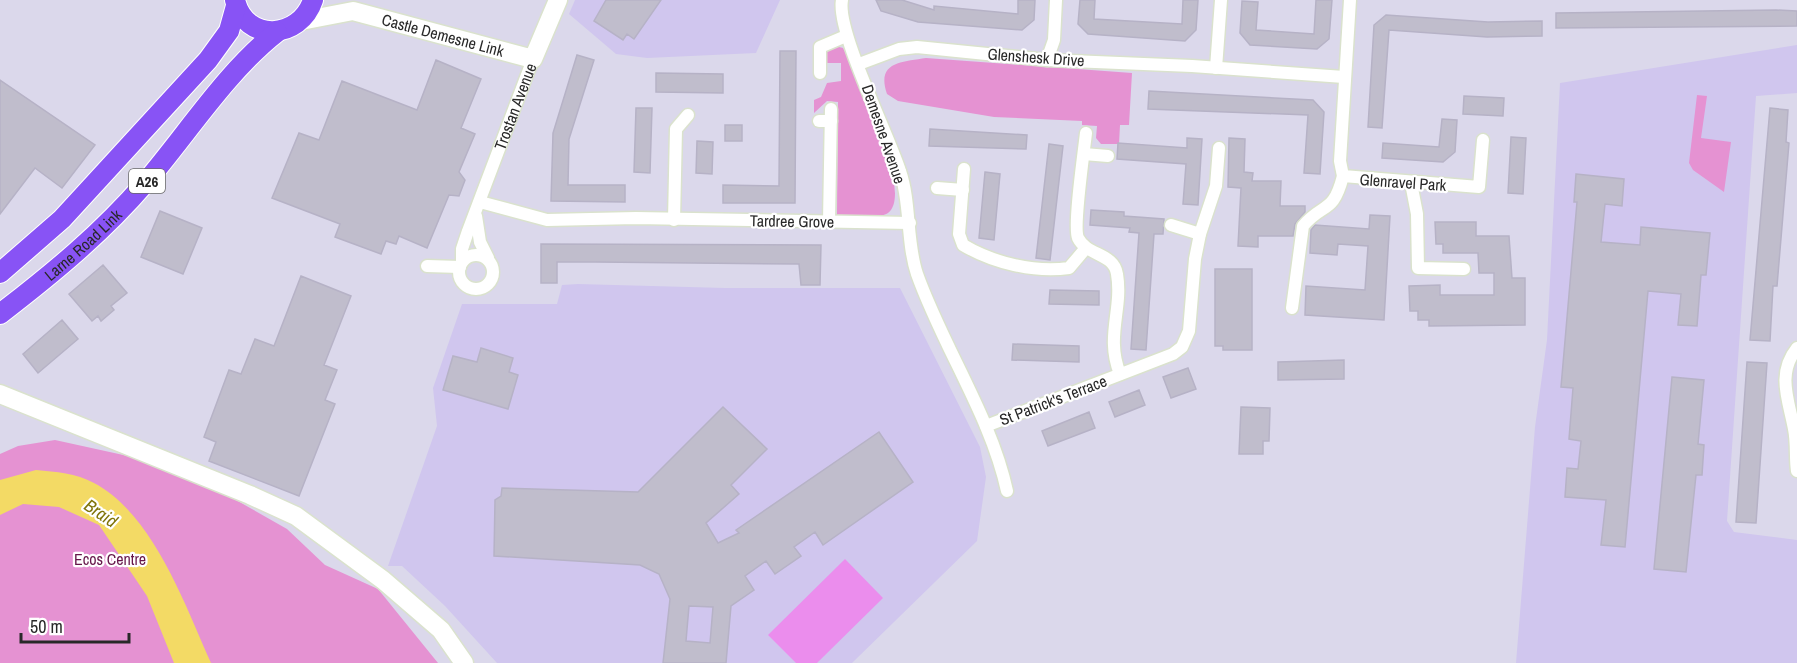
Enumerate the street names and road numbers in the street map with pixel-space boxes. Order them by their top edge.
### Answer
street label: Castle Demesne Link [379,8,507,62]
street label: Glenshesk Drive [987,43,1085,71]
street label: Trostan Avenue [489,60,541,153]
street label: Demesne Avenue [857,82,911,186]
street label: Glenravel Park [1359,168,1447,196]
road number: A26 [129,169,165,193]
street label: Larne Road Link [40,204,127,286]
street label: Tardree Grove [750,209,834,233]
street label: St Patrick's Terrace [996,369,1110,431]

